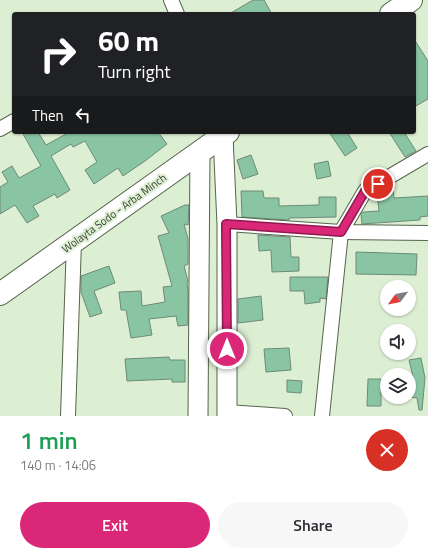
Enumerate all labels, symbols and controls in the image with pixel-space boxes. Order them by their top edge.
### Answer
text: 60 m [98,19,159,62]
icon: right [32,28,84,80]
text: Turn right [98,58,171,85]
text: Then [32,104,64,127]
icon: left [72,104,94,126]
pin [361,167,395,201]
street label: Wolayta Sodo - Arba Minch [58,169,170,256]
icon: arrive [367,173,389,195]
north arrow [380,280,416,316]
map controls [380,280,416,404]
button: sound [380,324,416,360]
position arrow [206,328,248,370]
button: layers [380,368,416,404]
text: 1 min [20,422,78,458]
button: close [366,429,408,471]
text: 140 m · 14:06 [20,455,96,475]
button: Exit [20,502,210,548]
button: Share [218,502,408,548]

